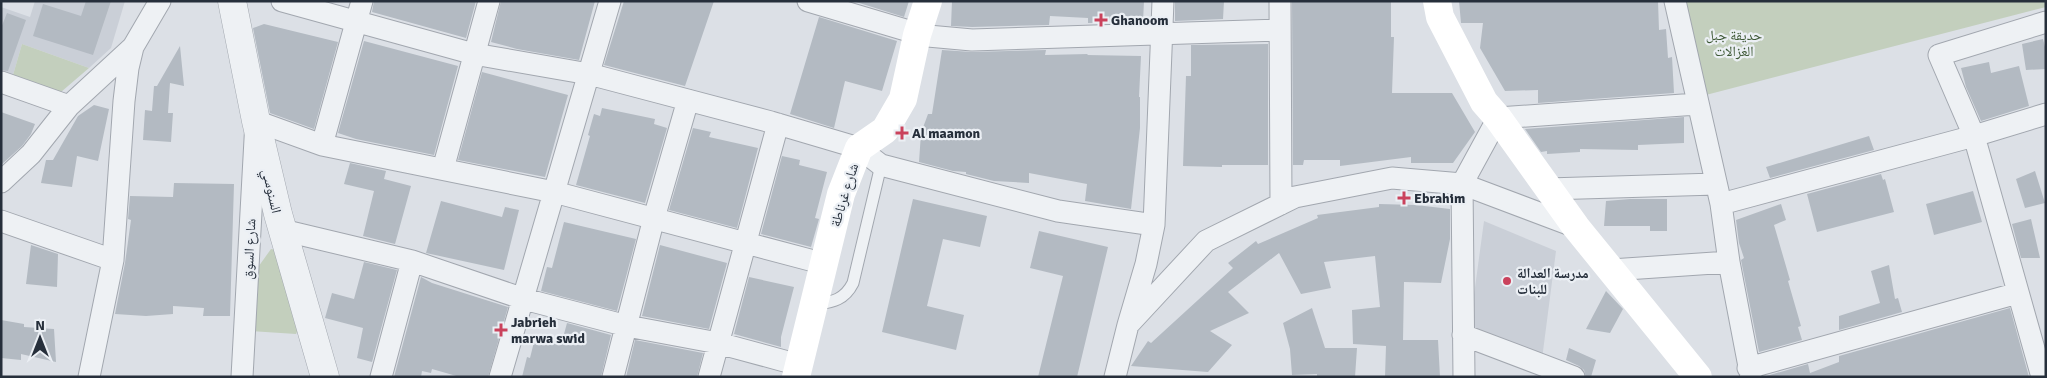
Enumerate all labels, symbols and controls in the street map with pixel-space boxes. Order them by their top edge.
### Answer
place label: Ghanoom [1111,12,1169,29]
marker: Ghanoom [1095,14,1107,26]
park label: حديقة جبل الغزالات [1706,27,1762,60]
place label: Al maamon [912,125,981,142]
marker: Al maamon [896,127,908,139]
street label: شارع غرناطة [827,161,863,229]
street label: السنوسي [256,167,285,216]
place label: Ebrahim [1414,190,1465,207]
marker: Ebrahim [1398,192,1410,204]
street label: شارع السوق [239,218,261,280]
place label: مدرسة العدالة للبنات [1517,265,1589,298]
marker: مدرسة العدالة للبنات [1501,275,1513,287]
north arrow [15,313,65,363]
place label: Jabrieh marwa swid [511,314,585,347]
text: N [35,317,45,334]
marker: Jabrieh marwa swid [495,324,507,336]

